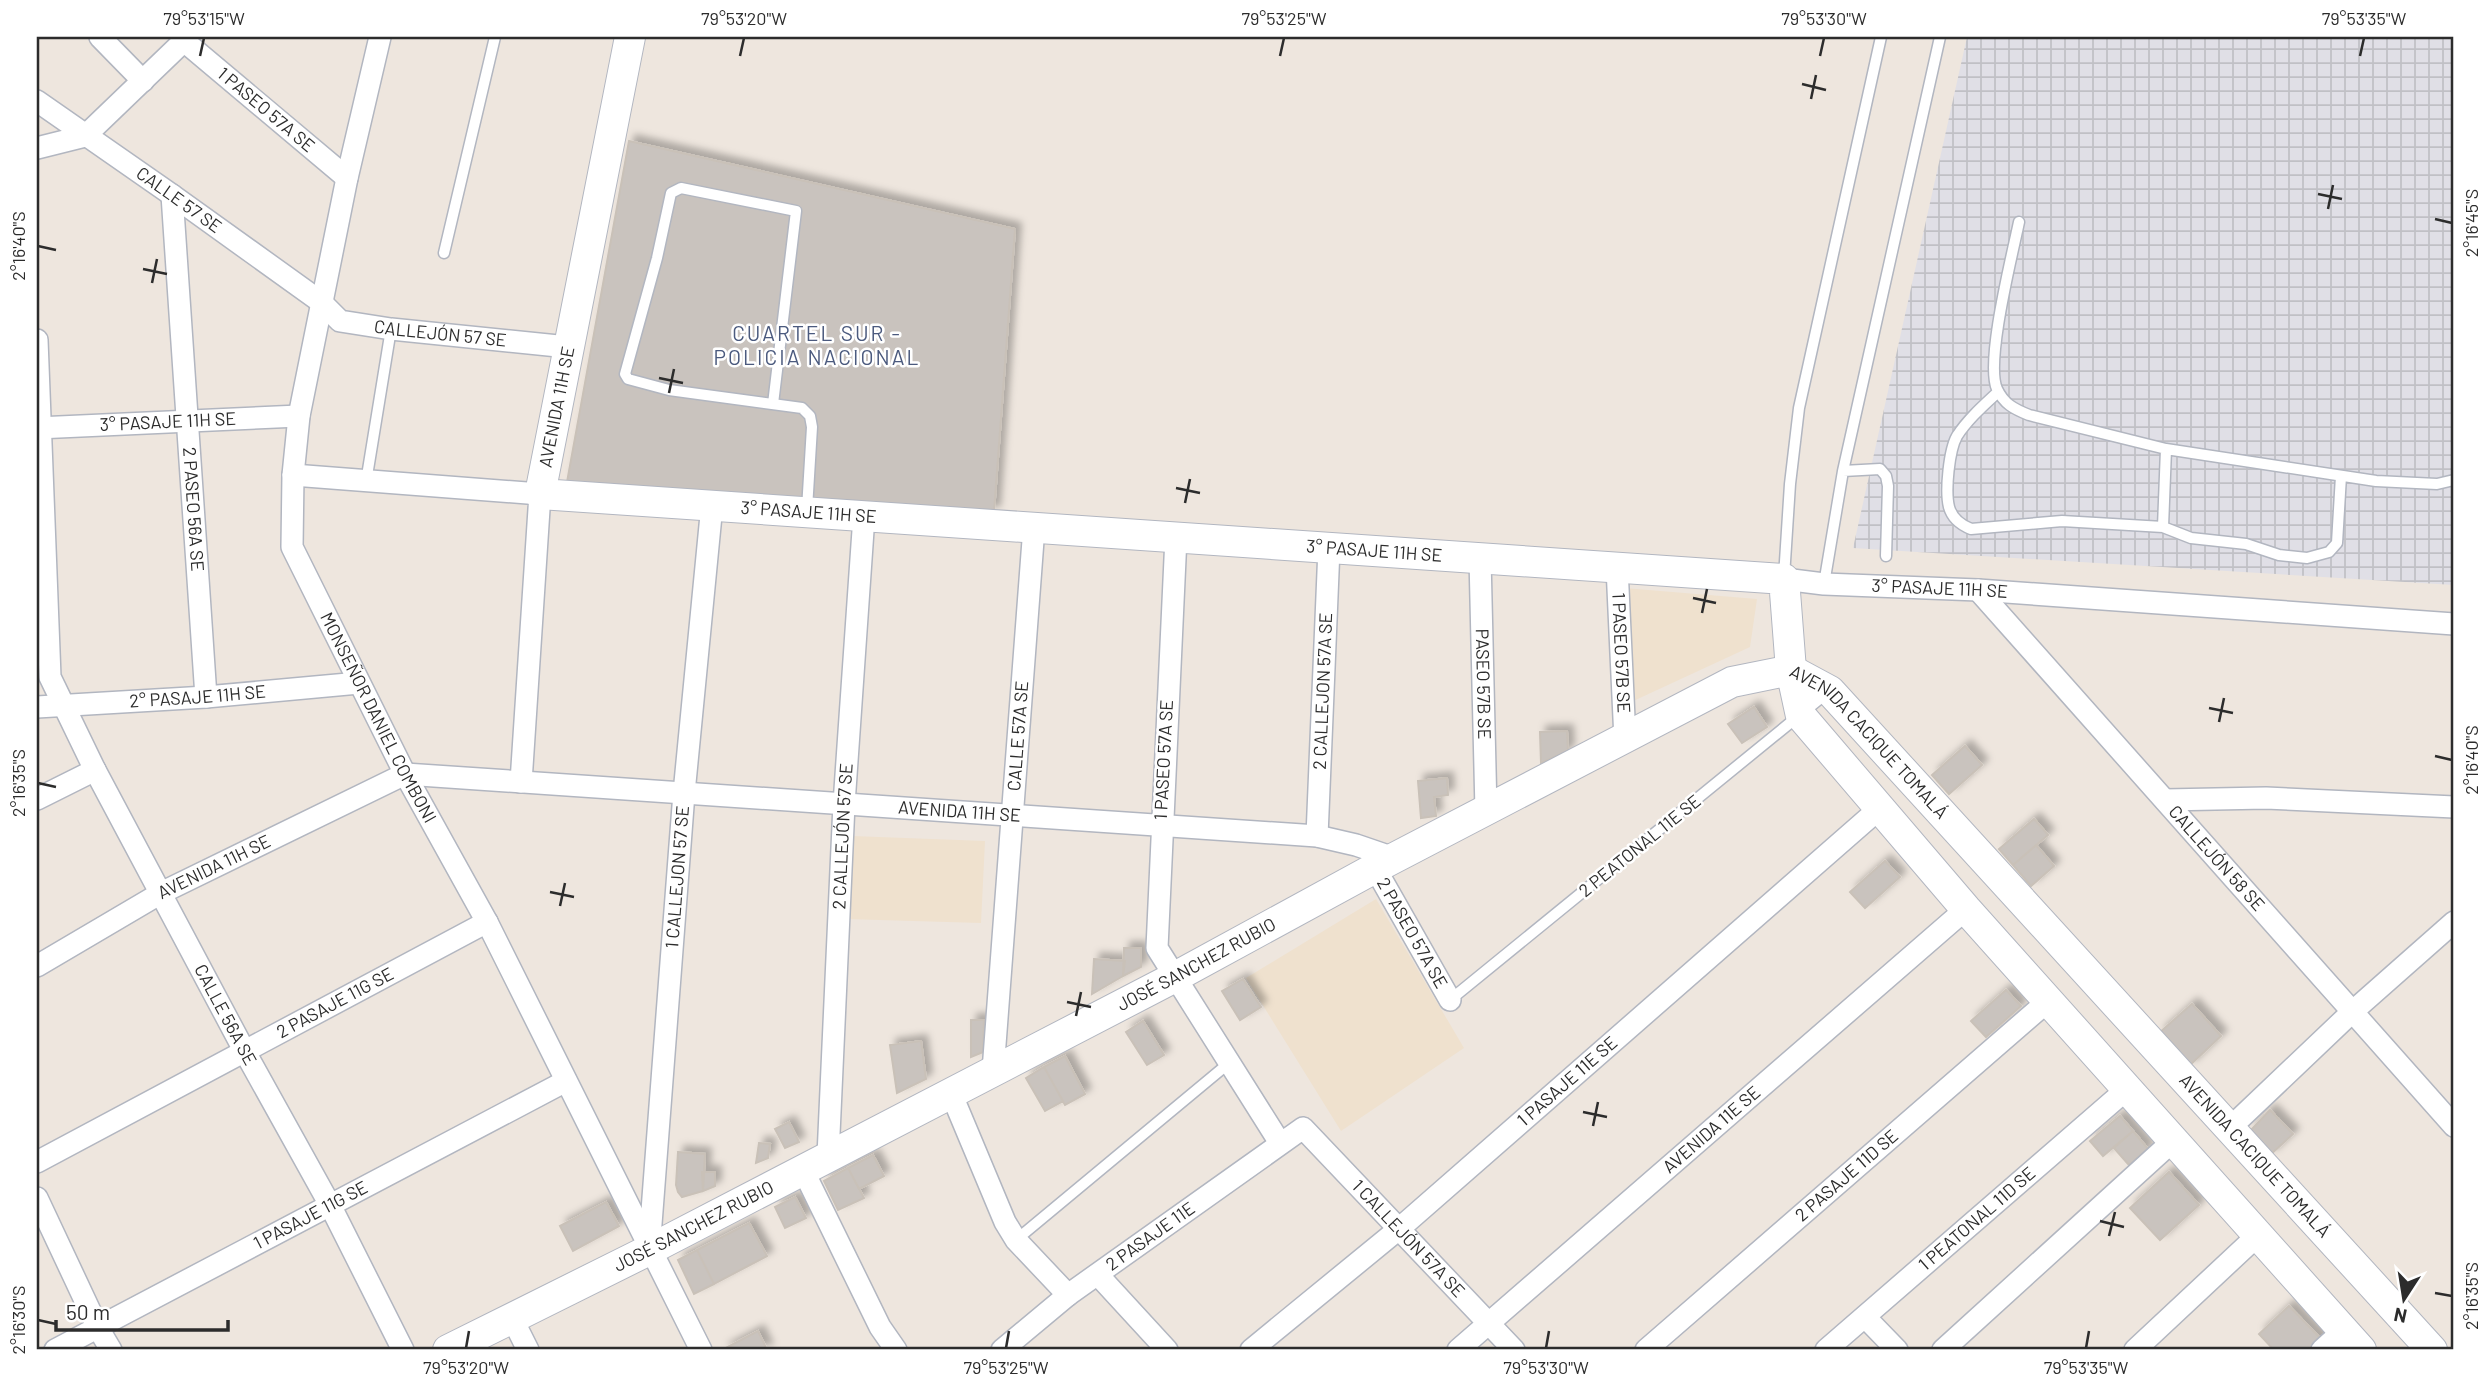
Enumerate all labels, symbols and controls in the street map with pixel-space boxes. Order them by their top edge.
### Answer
text: 79°53'15"W [163,7,245,29]
text: 79°53'20"W [701,7,787,29]
text: 79°53'25"W [1241,7,1327,29]
text: 79°53'30"W [1781,7,1867,29]
text: 79°53'35"W [2322,7,2407,29]
street label: 1 PASEO 57A SE [213,62,320,156]
street label: CALLE 57 SE [132,162,226,237]
text: 2°16'45"S [2460,189,2482,257]
text: 2°16'40"S [7,211,29,281]
street label: CALLEJÓN 57 SE [373,315,508,351]
district label: CUARTEL SUR - POLICIA NACIONAL [714,320,920,369]
street label: AVENIDA 11H SE [534,344,579,469]
street label: 3° PASAJE 11H SE [99,407,236,435]
street label: 2 PASEO 56A SE [179,446,209,572]
street label: 3° PASAJE 11H SE [740,496,877,527]
street label: 3° PASAJE 11H SE [1306,534,1443,566]
street label: 3° PASAJE 11H SE [1871,574,2009,602]
street label: 1 PASEO 57B SE [1608,592,1636,714]
street label: MONSEÑOR DANIEL COMBONI [316,608,442,826]
street label: 2 CALLEJON 57A SE [1308,612,1336,770]
street label: PASEO 57B SE [1472,628,1496,740]
street label: AVENIDA CACIQUE TOMALÁ [1786,660,1953,823]
street label: 2° PASAJE 11H SE [129,680,267,712]
street label: CALLE 57A SE [1002,680,1032,792]
street label: 1 PASEO 57A SE [1149,699,1177,821]
text: 2°16'40"S [2460,725,2482,795]
text: 2°16'35"S [7,749,29,817]
street label: 2 CALLEJÓN 57 SE [827,762,857,910]
street label: 2 PEATONAL 11E SE [1574,789,1705,901]
street label: AVENIDA 11H SE [897,796,1021,826]
street label: CALLEJÓN 58 SE [2164,800,2270,915]
street label: 1 CALLEJON 57 SE [660,805,693,949]
street label: AVENIDA 11H SE [154,829,274,903]
street label: 2 PASEO 57A SE [1373,873,1453,992]
street label: JOSÉ SANCHEZ RUBIO [1113,912,1279,1015]
street label: CALLE 56A SE [190,960,262,1069]
street label: 2 PASAJE 11G SE [273,962,397,1042]
street label: 1 PASAJE 11E SE [1512,1031,1621,1130]
street label: AVENIDA CACIQUE TOMALÁ [2175,1069,2336,1242]
street label: AVENIDA 11E SE [1658,1081,1764,1177]
street label: 2 PASAJE 11D SE [1790,1124,1902,1226]
street label: 1 PEATONAL 11D SE [1913,1162,2039,1275]
street label: 1 PASAJE 11G SE [249,1175,371,1254]
street label: JOSÉ SANCHEZ RUBIO [610,1175,777,1276]
street label: 1 CALLEJÓN 57A SE [1348,1175,1470,1301]
street label: 2 PASAJE 11E [1101,1197,1199,1275]
text: 2°16'35"S [2460,1262,2482,1330]
north arrow [2368,1264,2438,1334]
text: 2°16'30"S [7,1285,29,1355]
scale bar [56,1289,228,1333]
text: 50 m [66,1299,110,1324]
text: N [2392,1304,2409,1329]
text: 79°53'20"W [423,1356,509,1378]
text: 79°53'25"W [963,1356,1049,1378]
text: 79°53'30"W [1503,1356,1589,1378]
text: 79°53'35"W [2044,1356,2129,1378]

